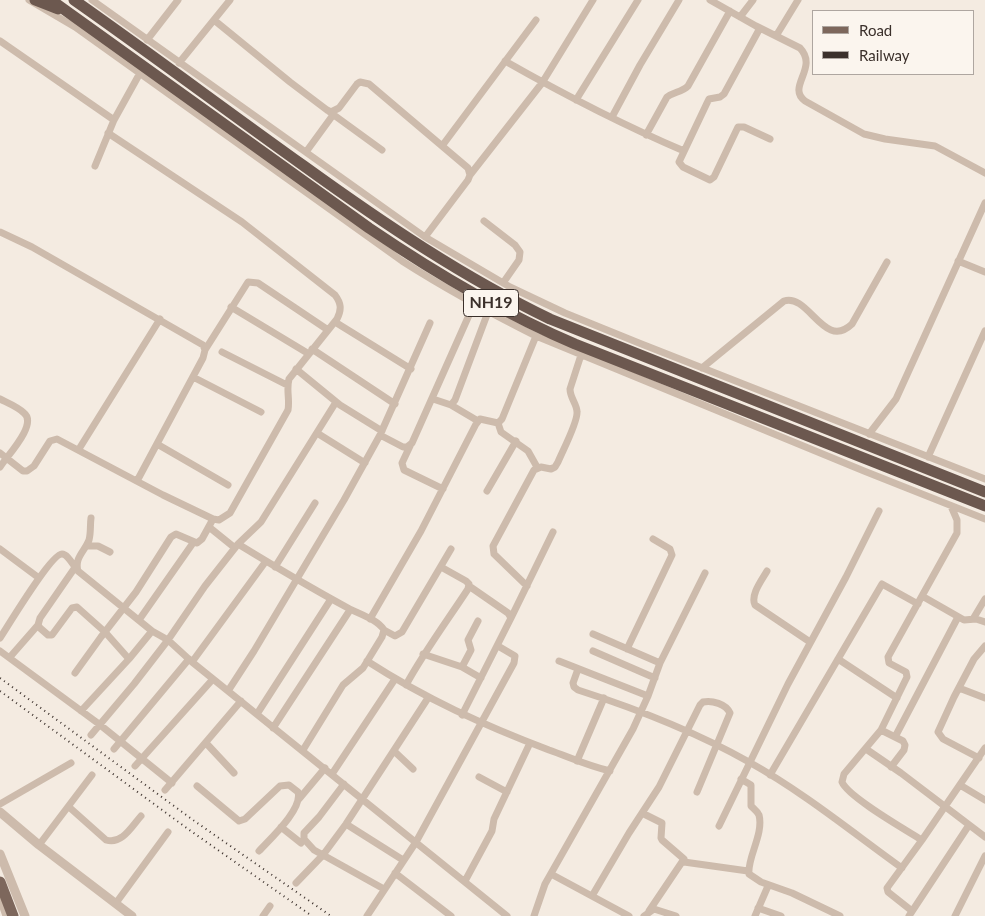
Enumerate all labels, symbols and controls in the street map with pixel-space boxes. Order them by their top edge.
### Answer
legend [812,10,975,75]
text: Road [859,21,892,39]
text: Railway [859,46,910,64]
road number: NH19 [464,290,518,316]

